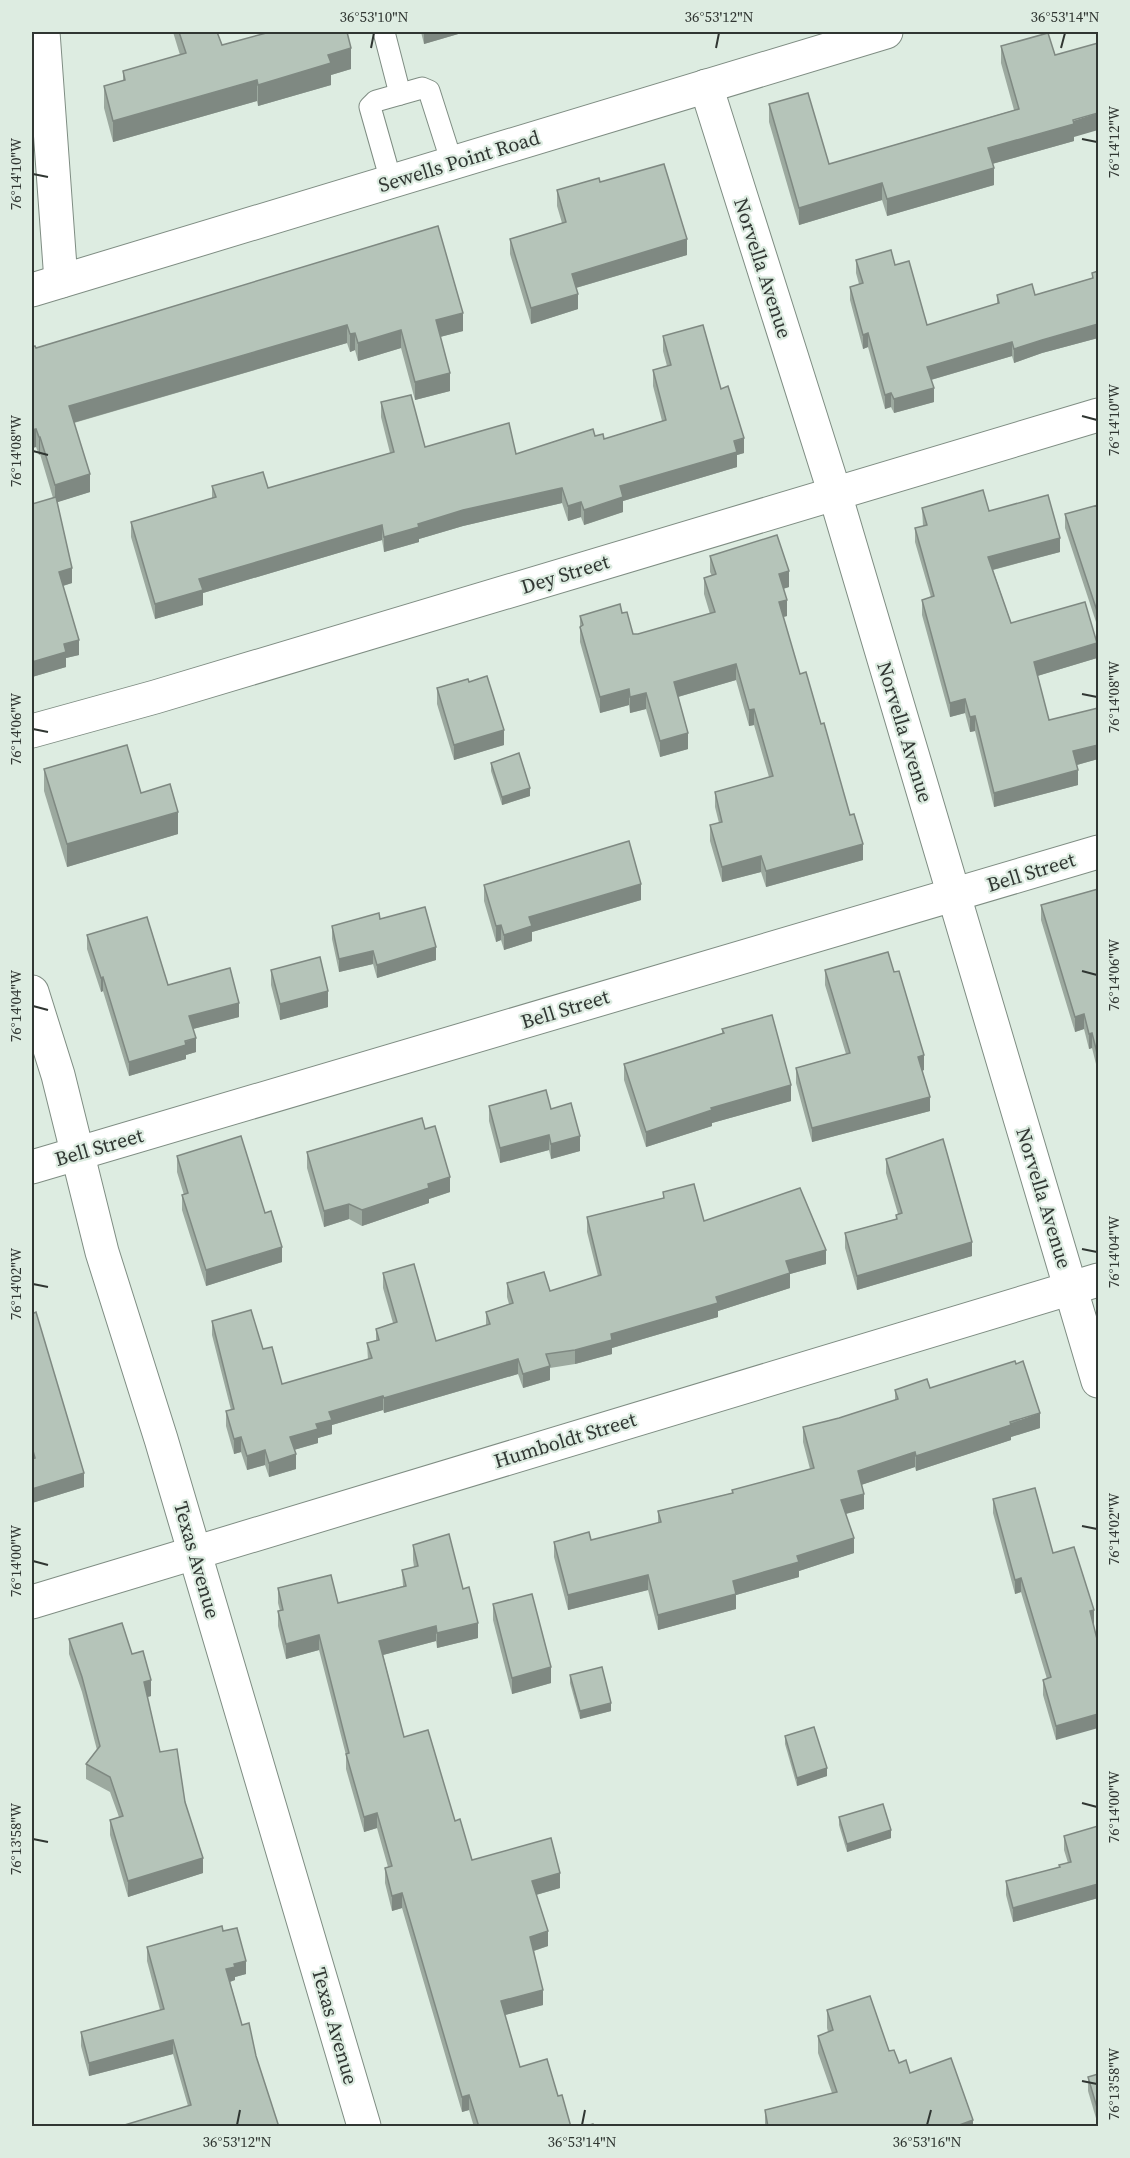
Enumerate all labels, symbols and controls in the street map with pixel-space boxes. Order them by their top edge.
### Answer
text: 36°53'10"N [339,6,409,27]
text: 36°53'12"N [684,6,754,27]
text: 36°53'14"N [1030,6,1100,27]
text: 76°14'12"W [1103,105,1124,178]
street label: Sewells Point Road [375,123,544,199]
text: 76°14'10"W [5,137,26,210]
street label: Norvella Avenue [727,194,799,342]
text: 76°14'10"W [1103,383,1124,456]
text: 76°14'08"W [5,414,26,487]
street label: Dey Street [517,547,613,601]
street label: Norvella Avenue [870,658,940,806]
text: 76°14'08"W [1103,660,1124,733]
text: 76°14'06"W [5,692,26,765]
street label: Bell Street [983,845,1079,899]
text: 76°14'06"W [1103,938,1124,1011]
text: 76°14'04"W [5,969,26,1042]
street label: Bell Street [517,982,613,1036]
street label: Bell Street [51,1121,147,1173]
street label: Norvella Avenue [1009,1124,1079,1272]
text: 76°14'04"W [1103,1215,1124,1288]
text: 76°14'02"W [5,1247,26,1320]
street label: Humboldt Street [490,1405,640,1475]
text: 76°14'02"W [1103,1492,1124,1565]
street label: Texas Avenue [167,1498,227,1622]
text: 76°14'00"W [5,1524,26,1597]
text: 76°14'00"W [1103,1770,1124,1843]
text: 76°13'58"W [5,1802,26,1875]
street label: Texas Avenue [305,1964,365,2088]
text: 76°13'58"W [1103,2047,1124,2120]
text: 36°53'12"N [202,2131,272,2152]
text: 36°53'14"N [547,2131,617,2152]
text: 36°53'16"N [892,2131,962,2152]

